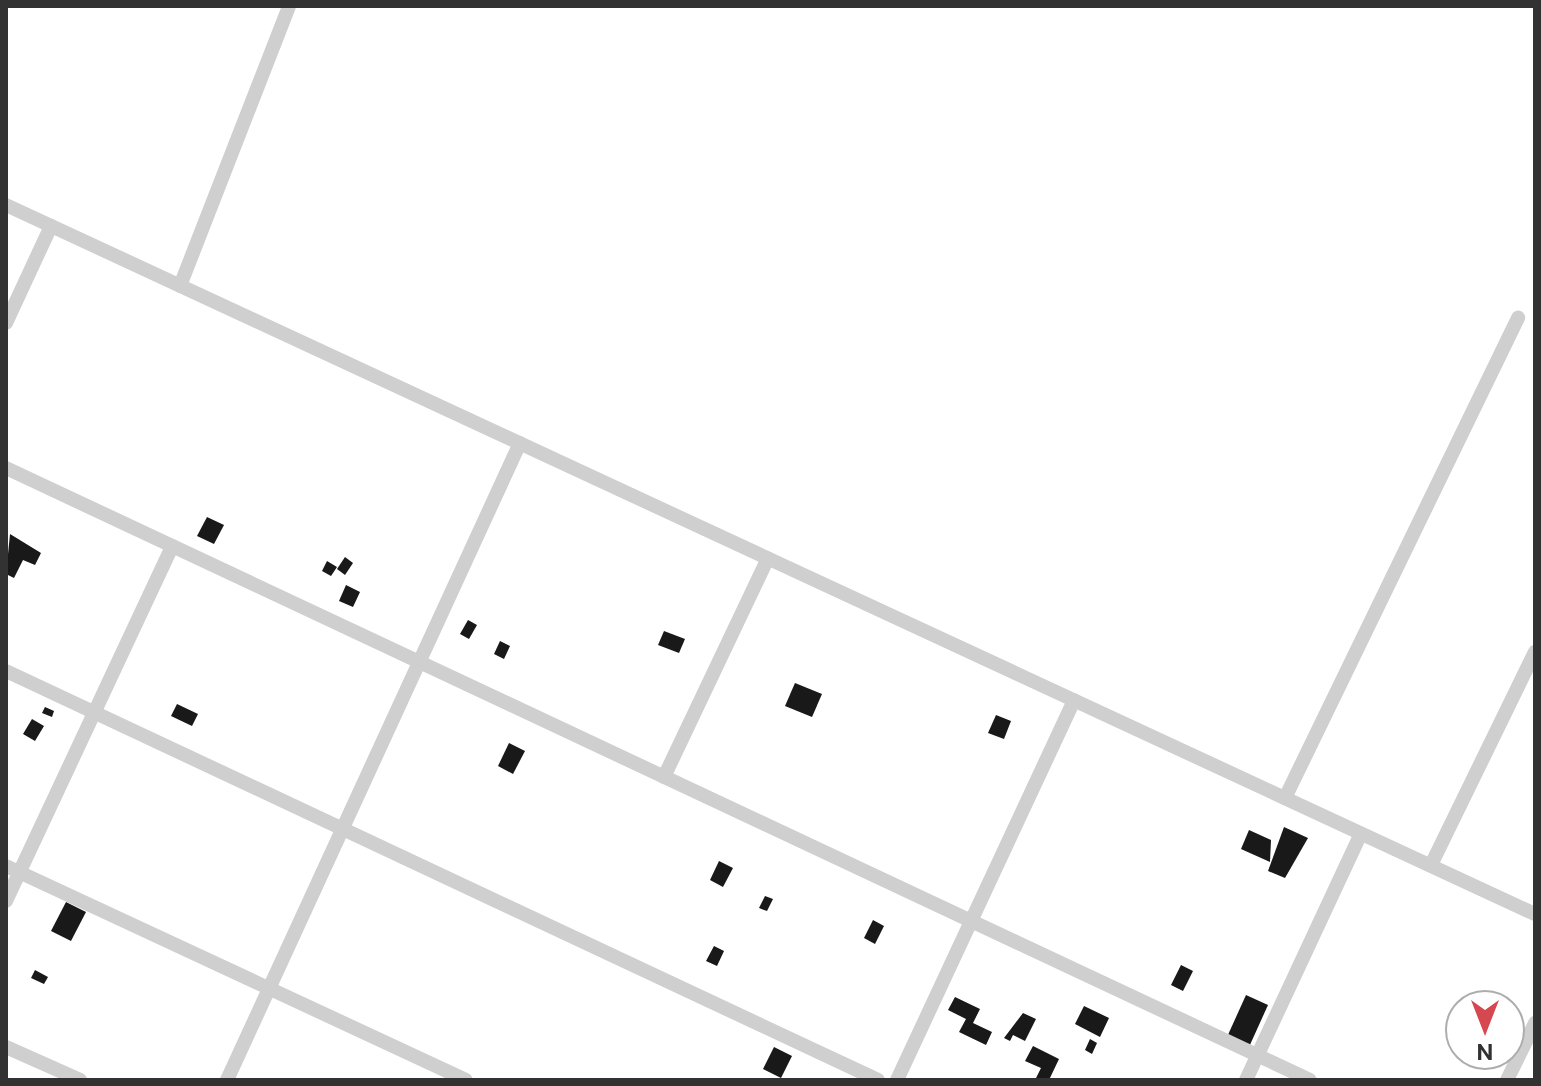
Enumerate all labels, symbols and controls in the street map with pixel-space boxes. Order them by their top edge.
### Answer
north arrow [1445,990,1525,1070]
text: N [1476,1039,1494,1065]

